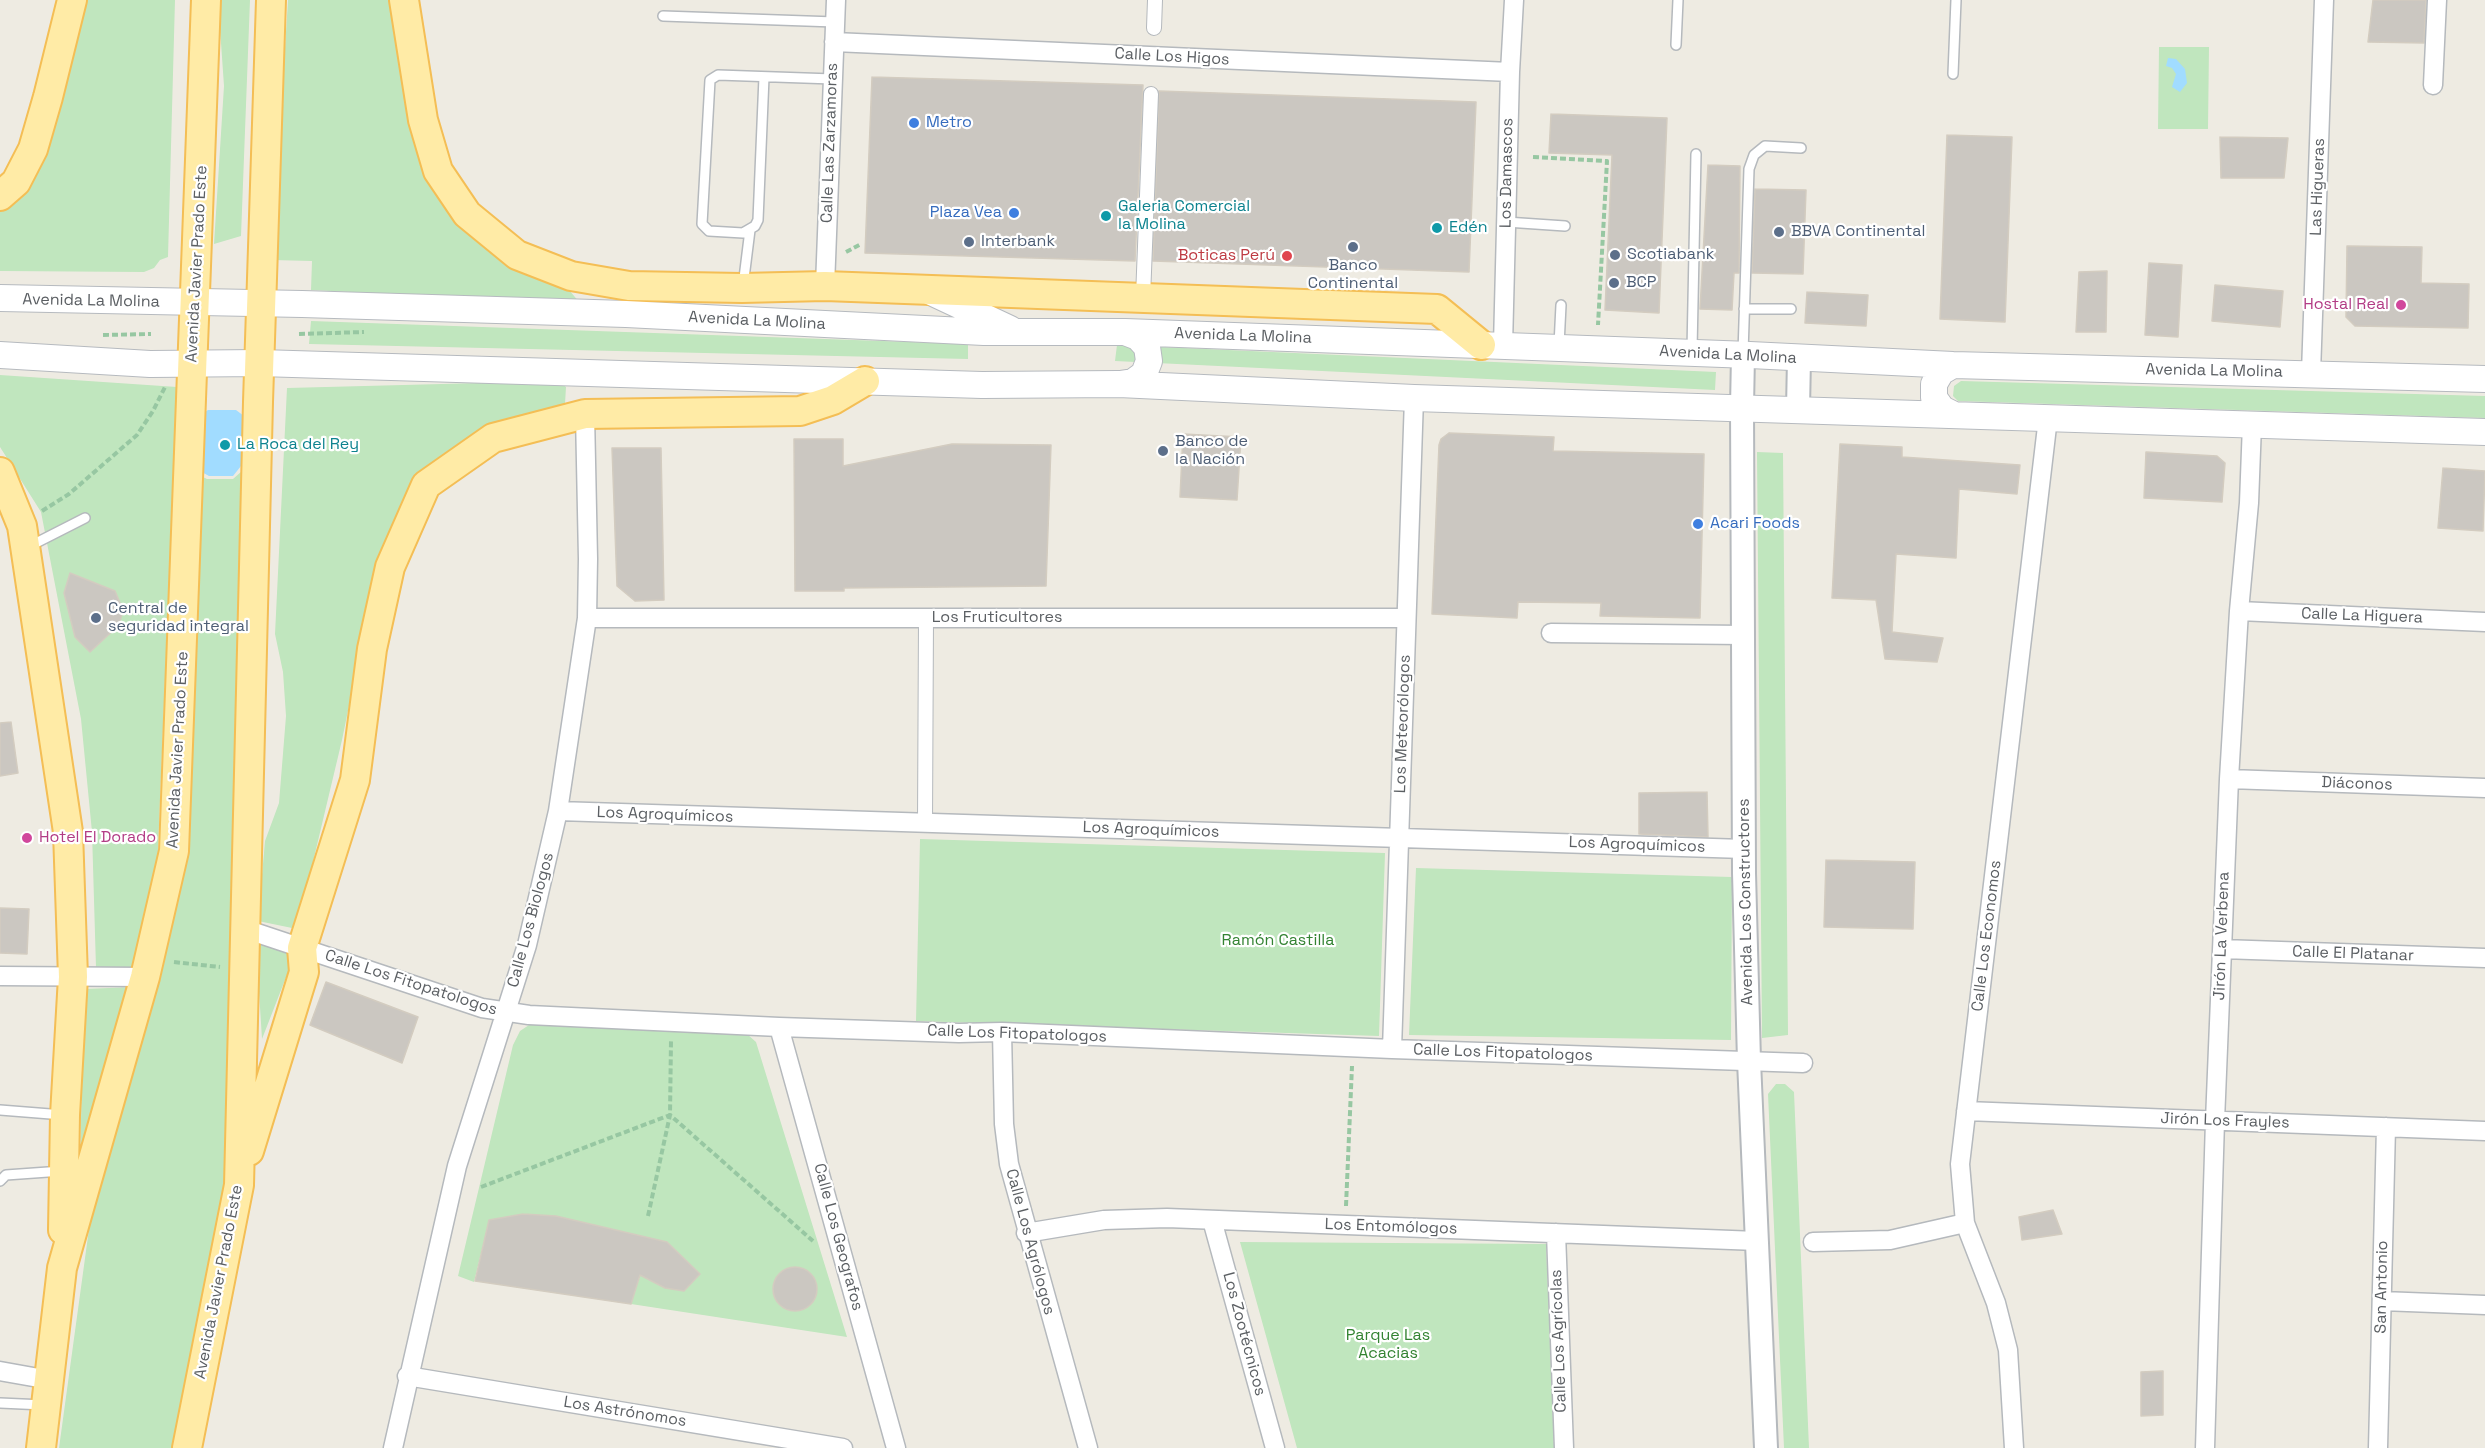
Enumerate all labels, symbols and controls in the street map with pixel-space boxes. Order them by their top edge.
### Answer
street label: Calle Los Higos [1114,44,1230,70]
street label: Calle Las Zarzamoras [818,63,842,223]
place label: Metro [926,113,972,133]
marker: Metro [907,116,921,130]
street label: Los Damascos [1496,118,1518,228]
street label: Las Higueras [2307,138,2329,236]
street label: Avenida Javier Prado Este [182,165,212,363]
place label: Galeria Comercial la Molina [1118,197,1250,235]
place label: Plaza Vea [930,203,1002,223]
marker: Plaza Vea [1007,206,1021,220]
marker: Galeria Comercial la Molina [1099,209,1113,223]
place label: Edén [1449,218,1488,238]
marker: Edén [1430,221,1444,235]
place label: BBVA Continental [1791,222,1925,242]
marker: BBVA Continental [1772,225,1786,239]
place label: Interbank [981,232,1055,252]
marker: Interbank [962,235,976,249]
marker: Banco Continental [1346,240,1360,254]
place label: Scotiabank [1627,245,1714,265]
place label: Boticas Perú [1178,246,1275,266]
marker: Scotiabank [1608,248,1622,262]
marker: Boticas Perú [1280,249,1294,263]
place label: Banco Continental [1308,256,1398,294]
place label: BCP [1626,273,1656,293]
marker: BCP [1607,276,1621,290]
street label: Avenida La Molina [22,290,160,312]
place label: Hostal Real [2303,295,2389,315]
marker: Hostal Real [2394,298,2408,312]
street label: Avenida La Molina [688,308,826,334]
street label: Avenida La Molina [1174,324,1312,348]
street label: Avenida La Molina [1659,342,1797,368]
street label: Avenida La Molina [2145,360,2283,382]
place label: Banco de la Nación [1175,432,1248,470]
place label: La Roca del Rey [237,435,359,455]
marker: La Roca del Rey [218,438,232,452]
marker: Banco de la Nación [1156,444,1170,458]
place label: Acari Foods [1710,514,1800,534]
marker: Acari Foods [1691,517,1705,531]
place label: Central de seguridad integral [108,599,249,637]
street label: Calle La Higuera [2301,604,2423,628]
street label: Los Fruticultores [932,608,1062,628]
marker: Central de seguridad integral [89,611,103,625]
street label: Avenida Javier Prado Este [163,651,193,849]
street label: Los Meteorólogos [1391,654,1415,794]
street label: Diáconos [2321,773,2393,795]
street label: Avenida Los Constructores [1735,798,1757,1006]
street label: Los Agroquímicos [596,803,734,827]
street label: Los Agroquímicos [1082,818,1220,842]
place label: Hotel El Dorado [39,828,156,848]
marker: Hotel El Dorado [20,831,34,845]
street label: Los Agroquímicos [1568,833,1706,857]
street label: Calle Los Biologos [504,850,558,990]
street label: Calle Los Economos [1968,859,2006,1013]
street label: Jirón La Verbena [2210,871,2234,1001]
park label: Ramón Castilla [1222,931,1334,951]
street label: Calle El Platanar [2292,942,2414,966]
street label: Calle Los Fitopatologos [322,946,500,1020]
street label: Calle Los Fitopatologos [927,1021,1107,1047]
street label: Calle Los Fitopatologos [1413,1040,1593,1066]
street label: Jirón Los Frayles [2160,1109,2290,1133]
street label: Calle Los Geografos [809,1161,867,1313]
street label: Calle Los Agrólogos [1001,1167,1059,1317]
street label: Avenida Javier Prado Este [191,1183,247,1381]
street label: Los Entomólogos [1324,1215,1458,1239]
street label: San Antonio [2372,1240,2392,1334]
street label: Calle Los Agrícolas [1547,1269,1571,1413]
street label: Los Zootécnicos [1218,1270,1270,1398]
park label: Parque Las Acacias [1346,1326,1430,1364]
street label: Los Astrónomos [562,1393,688,1431]

